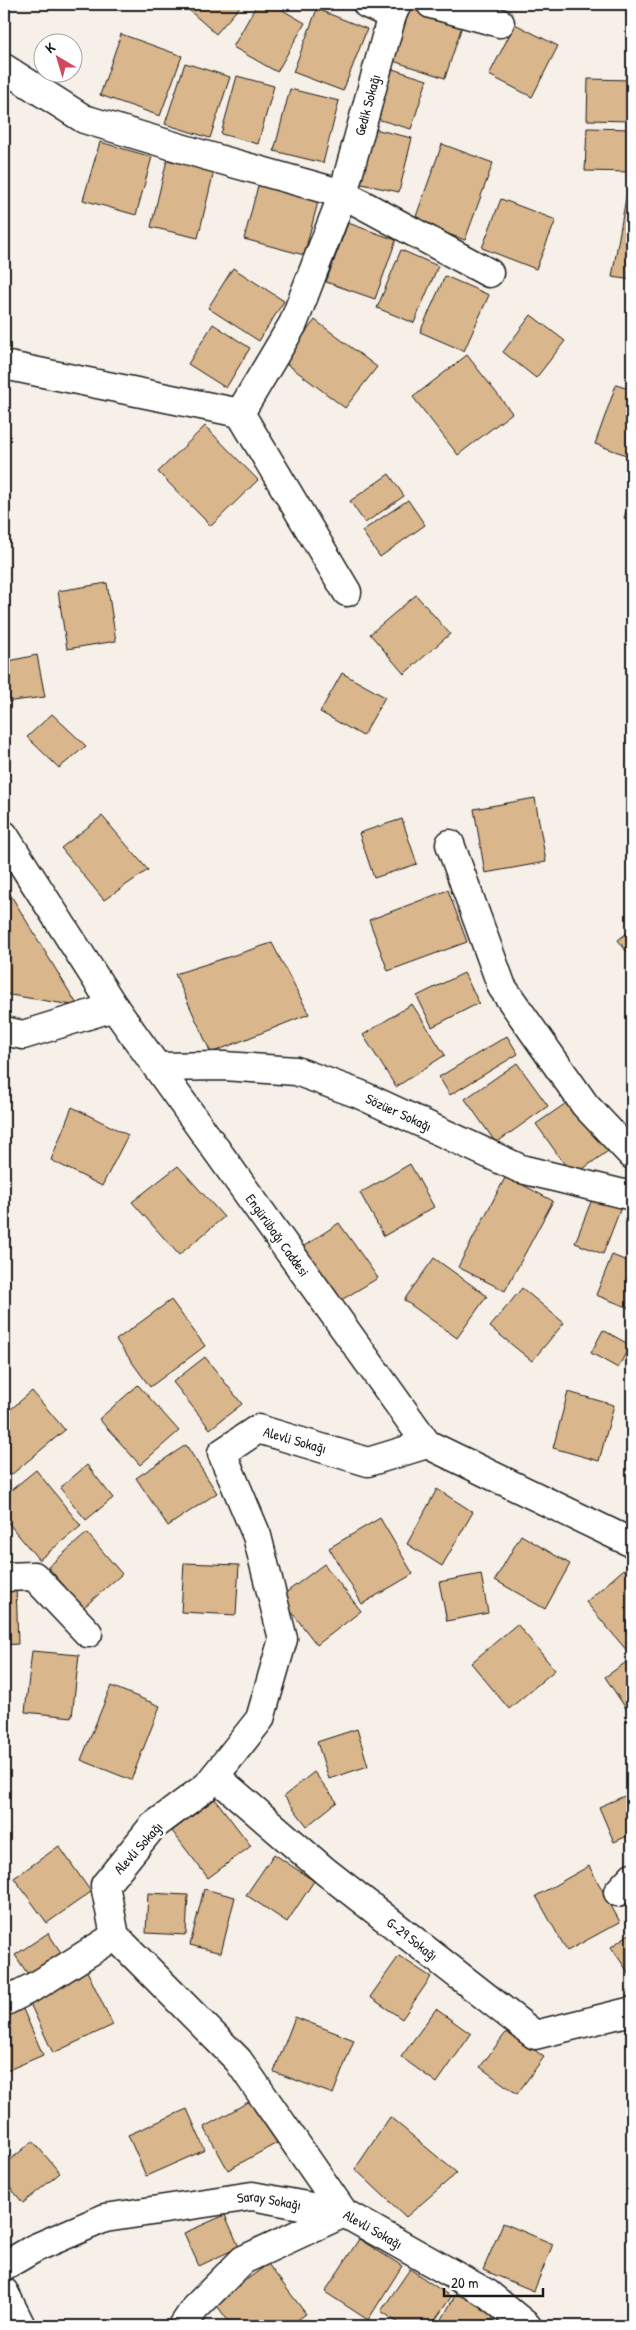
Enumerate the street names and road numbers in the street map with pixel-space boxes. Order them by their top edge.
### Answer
street label: Gedik Sokağı [349,72,384,138]
street label: Sözüer Sokağı [363,1088,435,1135]
street label: Engürübağı Caddesi [242,1190,314,1280]
street label: Alevli Sokağı [261,1421,329,1459]
street label: Alevli Sokağı [109,1817,167,1879]
street label: G-29 Sokağı [383,1913,442,1965]
street label: Saray Sokağı [236,2186,303,2214]
street label: Alevli Sokağı [340,2205,406,2253]

